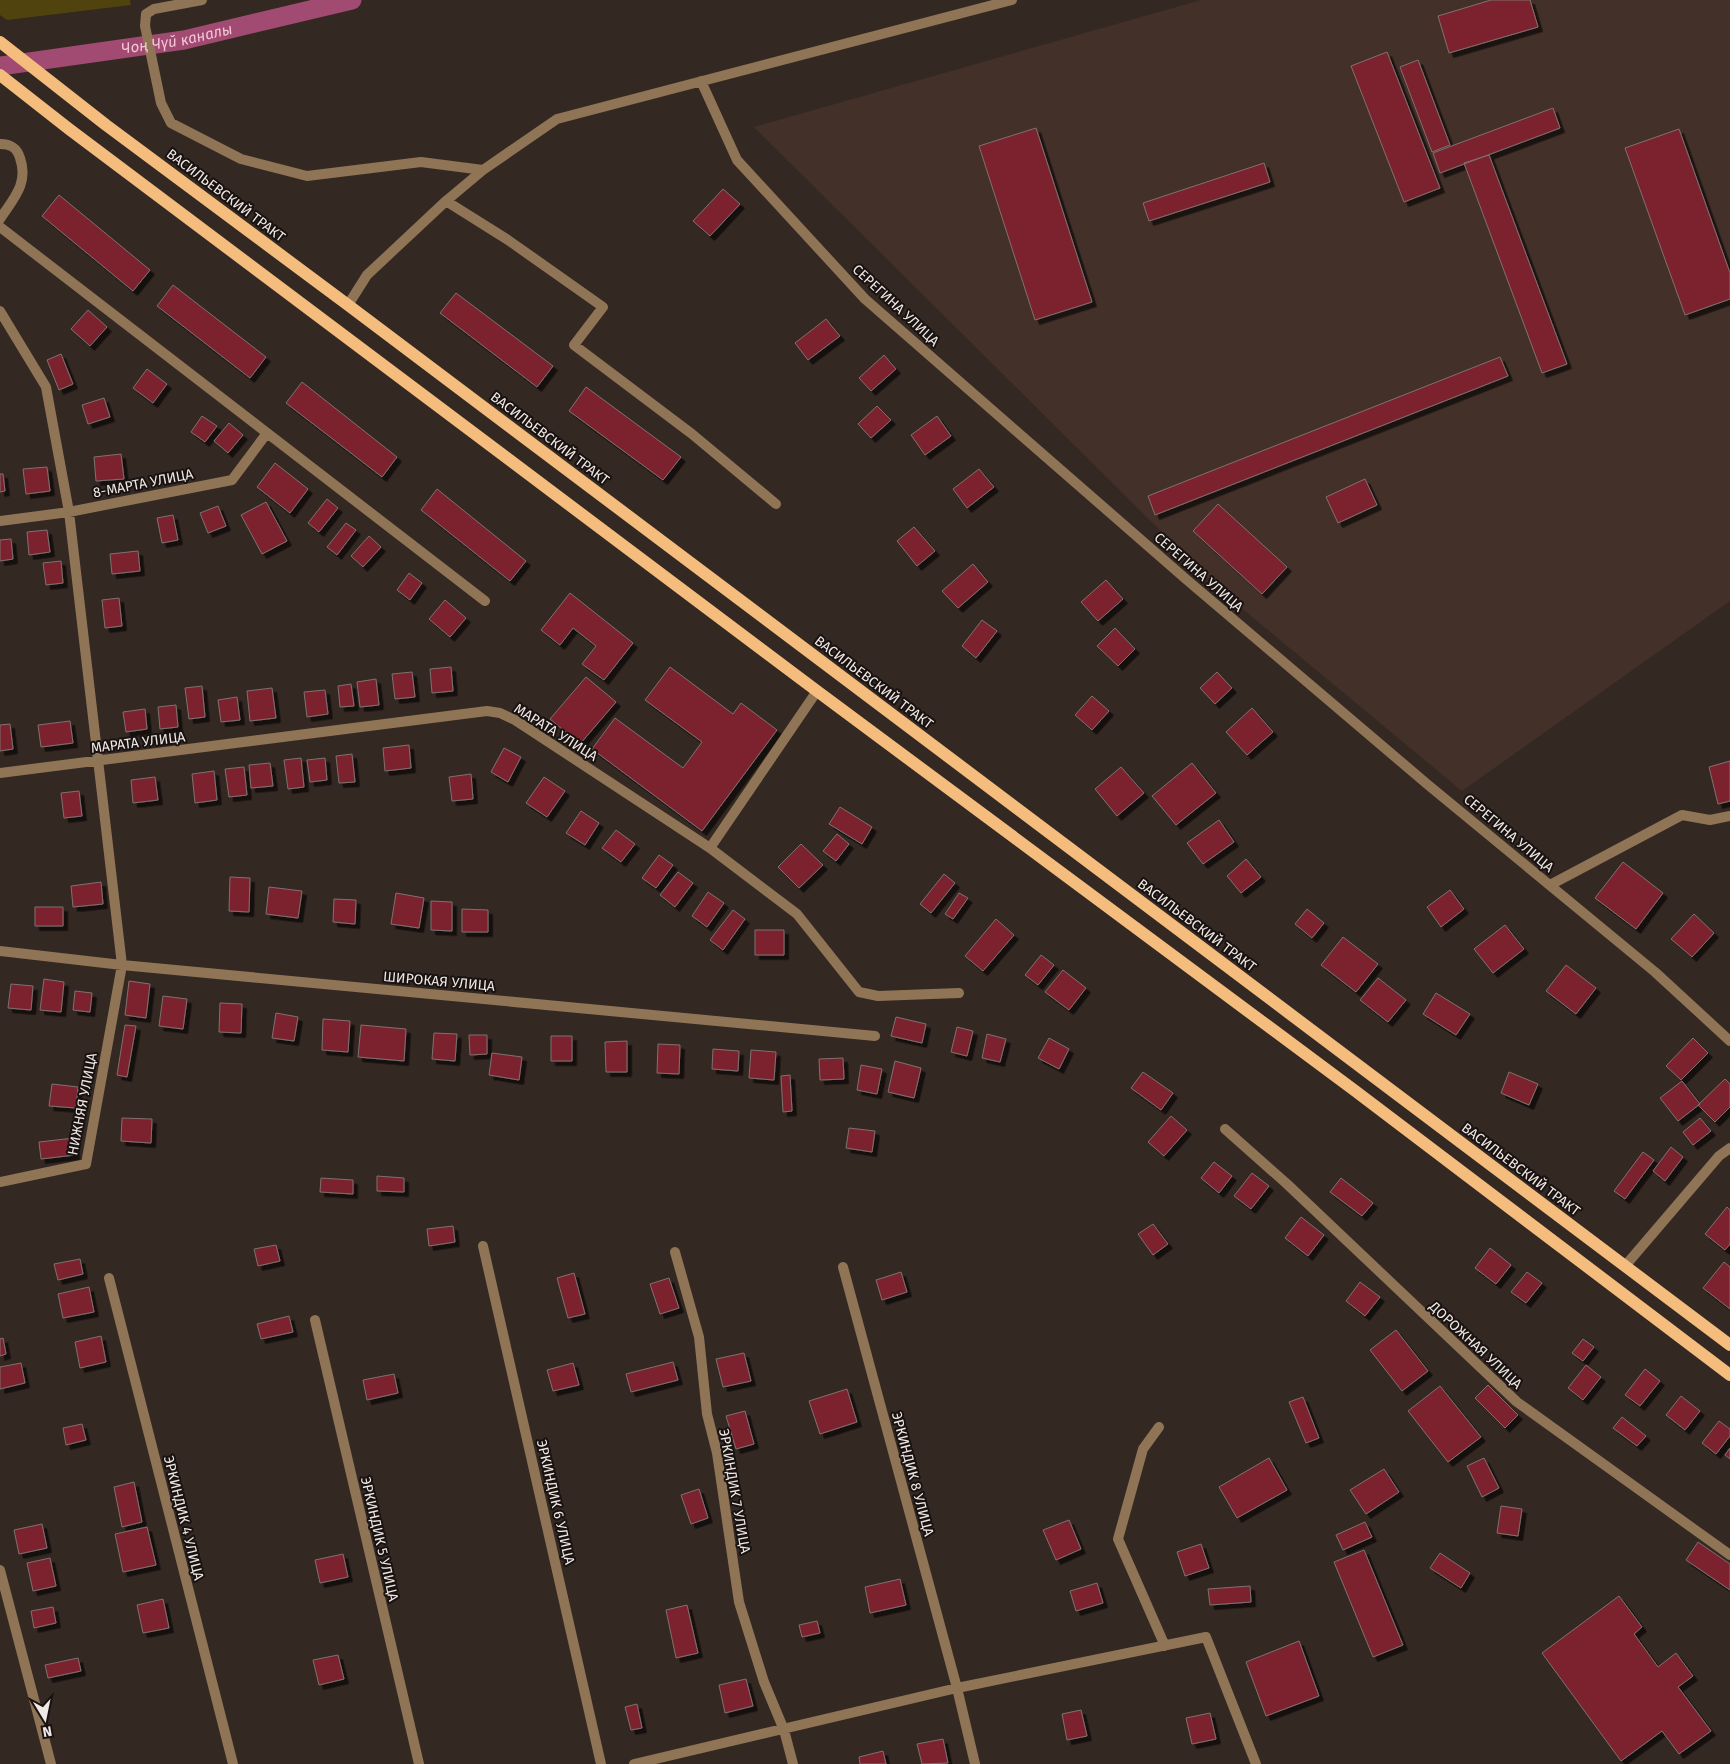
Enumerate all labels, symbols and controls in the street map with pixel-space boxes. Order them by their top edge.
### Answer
water label: Чоң Чүй каналы [120,20,234,58]
street label: ВАСИЛЬЕВСКИЙ ТРАКТ [163,145,289,246]
street label: СЕРЕГИНА УЛИЦА [849,261,943,350]
street label: ВАСИЛЬЕВСКИЙ ТРАКТ [487,388,613,489]
street label: 8-МАРТА УЛИЦА [92,465,195,502]
street label: СЕРЕГИНА УЛИЦА [1151,529,1247,616]
street label: ВАСИЛЬЕВСКИЙ ТРАКТ [811,632,937,733]
street label: МАРАТА УЛИЦА [511,700,601,765]
street label: МАРАТА УЛИЦА [90,728,186,757]
street label: СЕРЕГИНА УЛИЦА [1460,791,1557,876]
street label: ВАСИЛЬЕВСКИЙ ТРАКТ [1134,875,1260,976]
street label: ШИРОКАЯ УЛИЦА [382,968,496,995]
street label: НИЖНЯЯ УЛИЦА [64,1051,101,1157]
street label: ВАСИЛЬЕВСКИЙ ТРАКТ [1458,1119,1584,1220]
street label: ДОРОЖНАЯ УЛИЦА [1425,1297,1526,1393]
street label: ЭРКИНДИК 8 УЛИЦА [888,1410,937,1538]
street label: ЭРКИНДИК 7 УЛИЦА [715,1427,754,1555]
street label: ЭРКИНДИК 6 УЛИЦА [533,1438,578,1566]
street label: ЭРКИНДИК 4 УЛИЦА [160,1454,207,1582]
street label: ЭРКИНДИК 5 УЛИЦА [357,1475,402,1603]
north arrow [20,1694,70,1744]
text: N [41,1722,53,1740]

